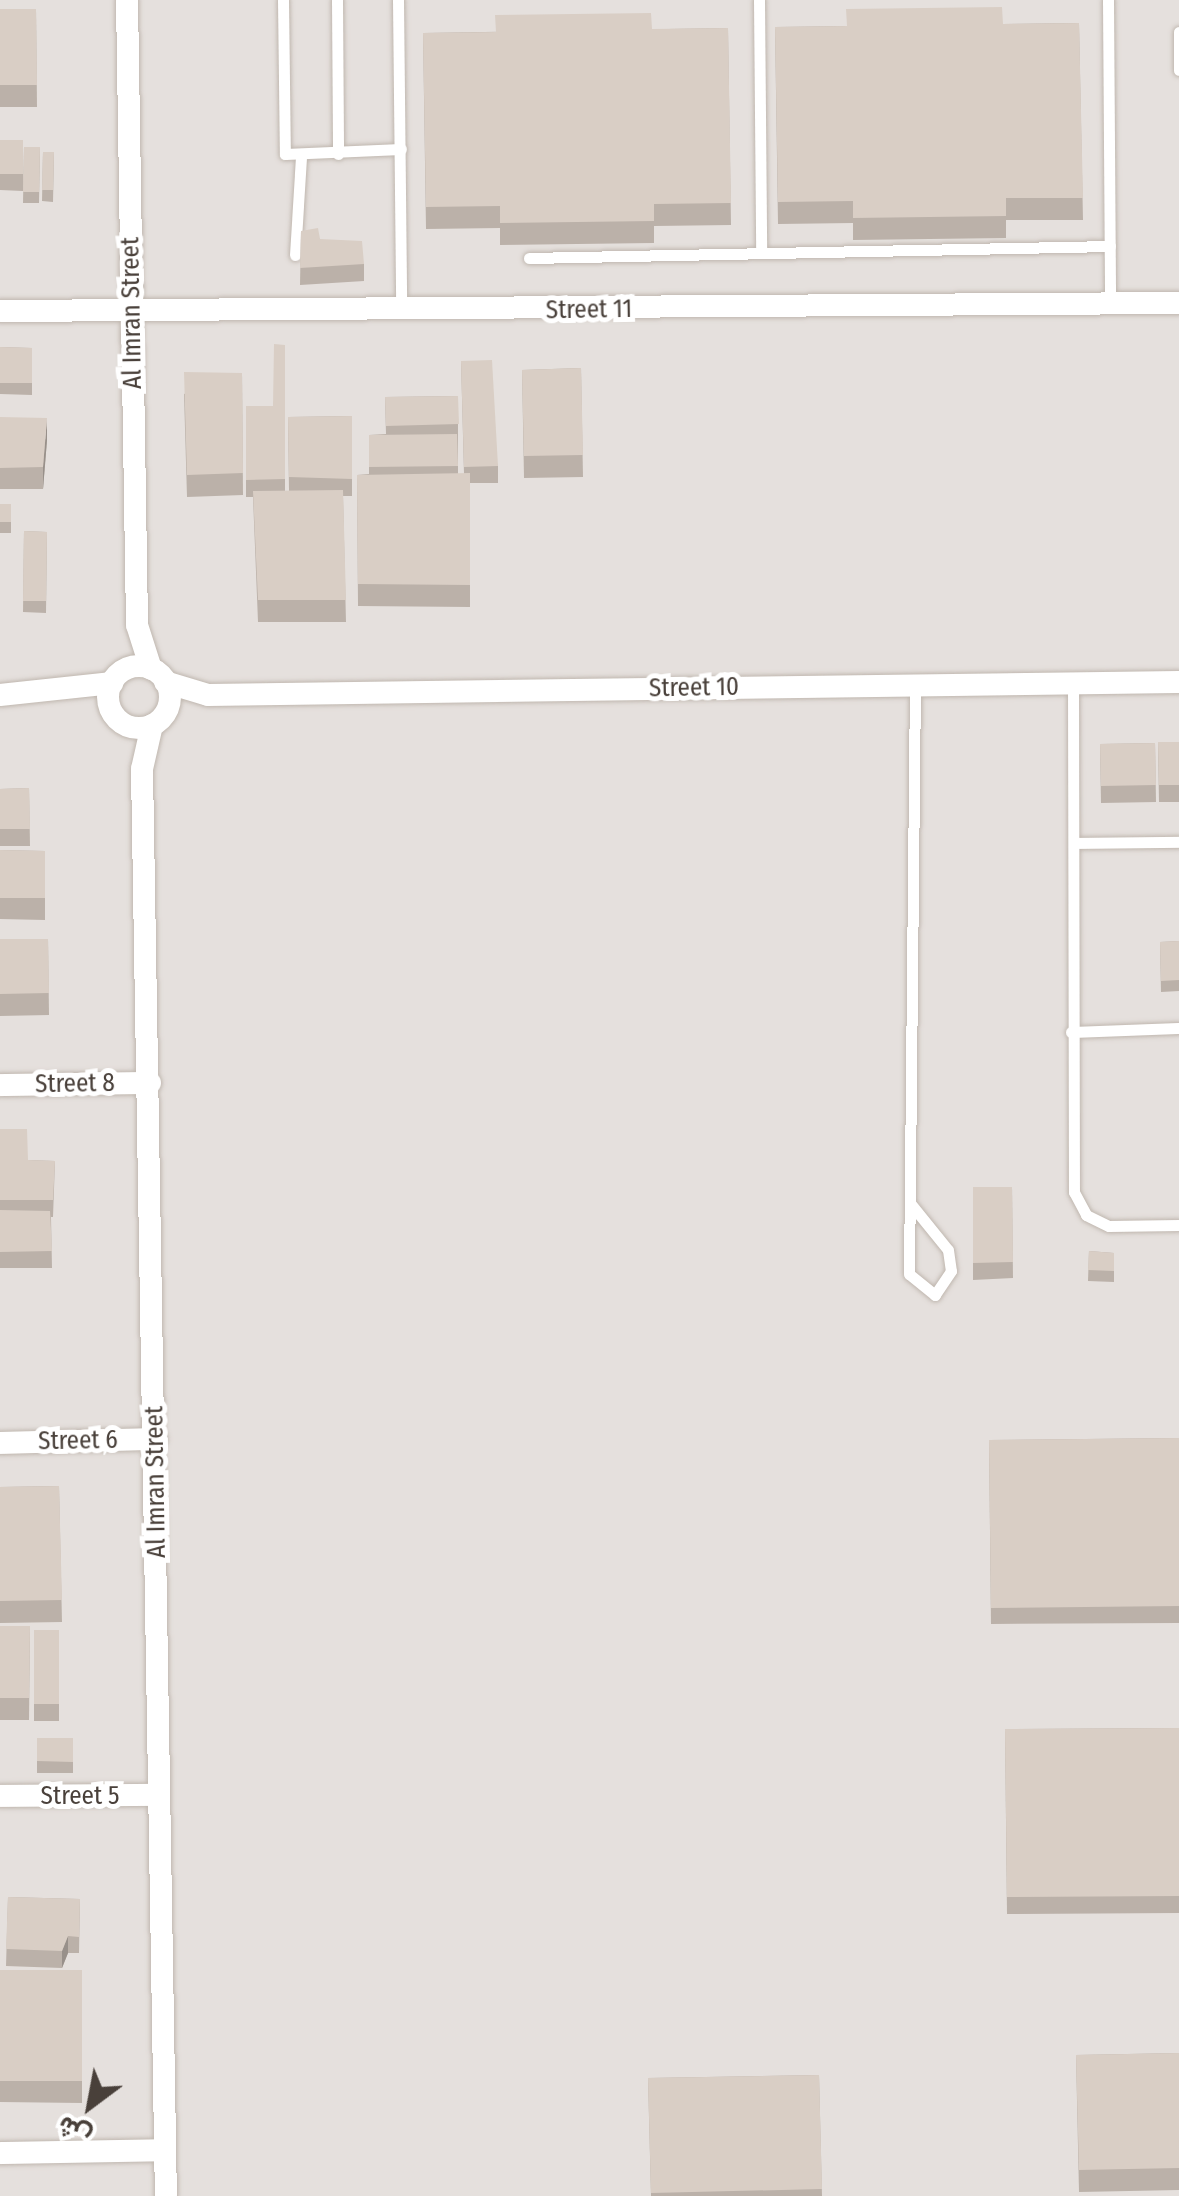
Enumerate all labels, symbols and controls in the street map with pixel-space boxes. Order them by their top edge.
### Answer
street label: Al Imran Street [116,237,148,389]
street label: Street 11 [545,294,633,326]
street label: Street 10 [649,672,739,704]
street label: Street 8 [35,1068,115,1100]
street label: Al Imran Street [140,1406,172,1558]
street label: Street 6 [38,1425,118,1457]
street label: Street 5 [41,1781,119,1811]
north arrow [40,2056,140,2156]
text: ش [51,2109,97,2155]

